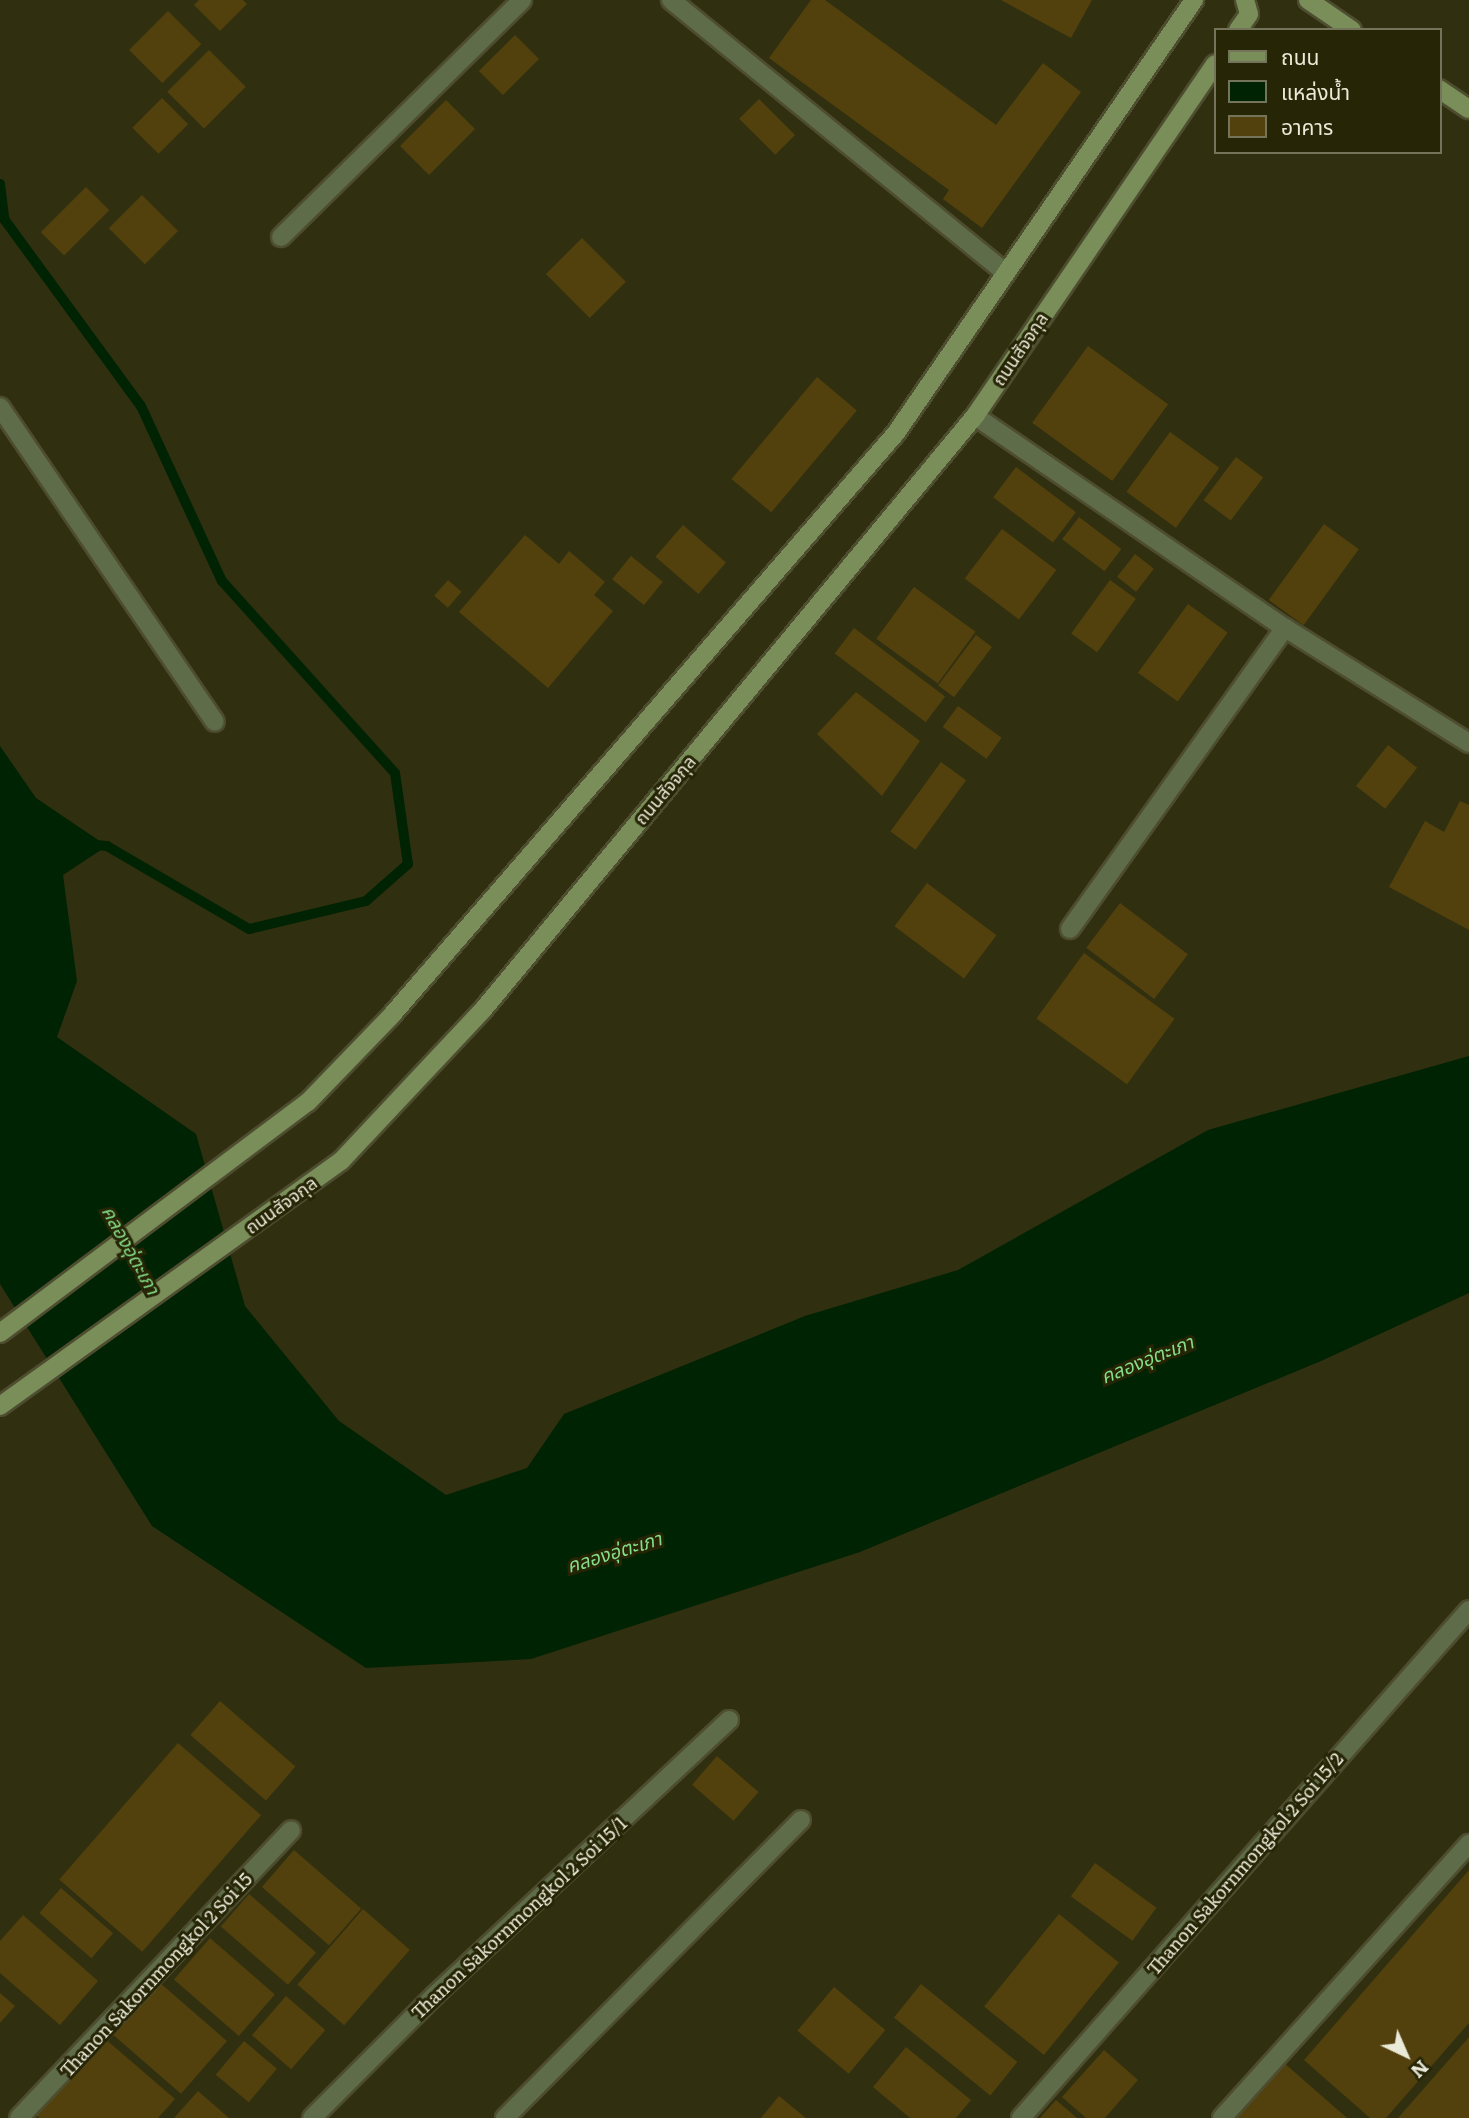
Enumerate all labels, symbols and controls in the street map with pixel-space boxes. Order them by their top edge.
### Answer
legend [1214,28,1441,154]
text: ถนน [1281,40,1319,71]
text: แหล่งน้ำ [1281,75,1350,106]
text: อาคาร [1281,110,1333,141]
street label: ถนนสัจจกุล [988,308,1052,390]
street label: ถนนสัจจกุล [630,751,700,829]
street label: ถนนสัจจกุล [241,1172,321,1238]
water label: คลองอุ่ตะเภา [97,1202,165,1298]
water label: คลองอุ่ตะเภา [1097,1330,1197,1388]
water label: คลองอุ่ตะเภา [564,1527,664,1577]
street label: Thanon Sakornmongkol 2 Soi 15/2 [1142,1748,1348,1980]
street label: Thanon Sakornmongkol 2 Soi 15/1 [407,1812,631,2024]
street label: Thanon Sakornmongkol 2 Soi 15 [56,1868,256,2082]
north arrow [1371,2020,1441,2090]
text: N [1405,2054,1436,2086]

